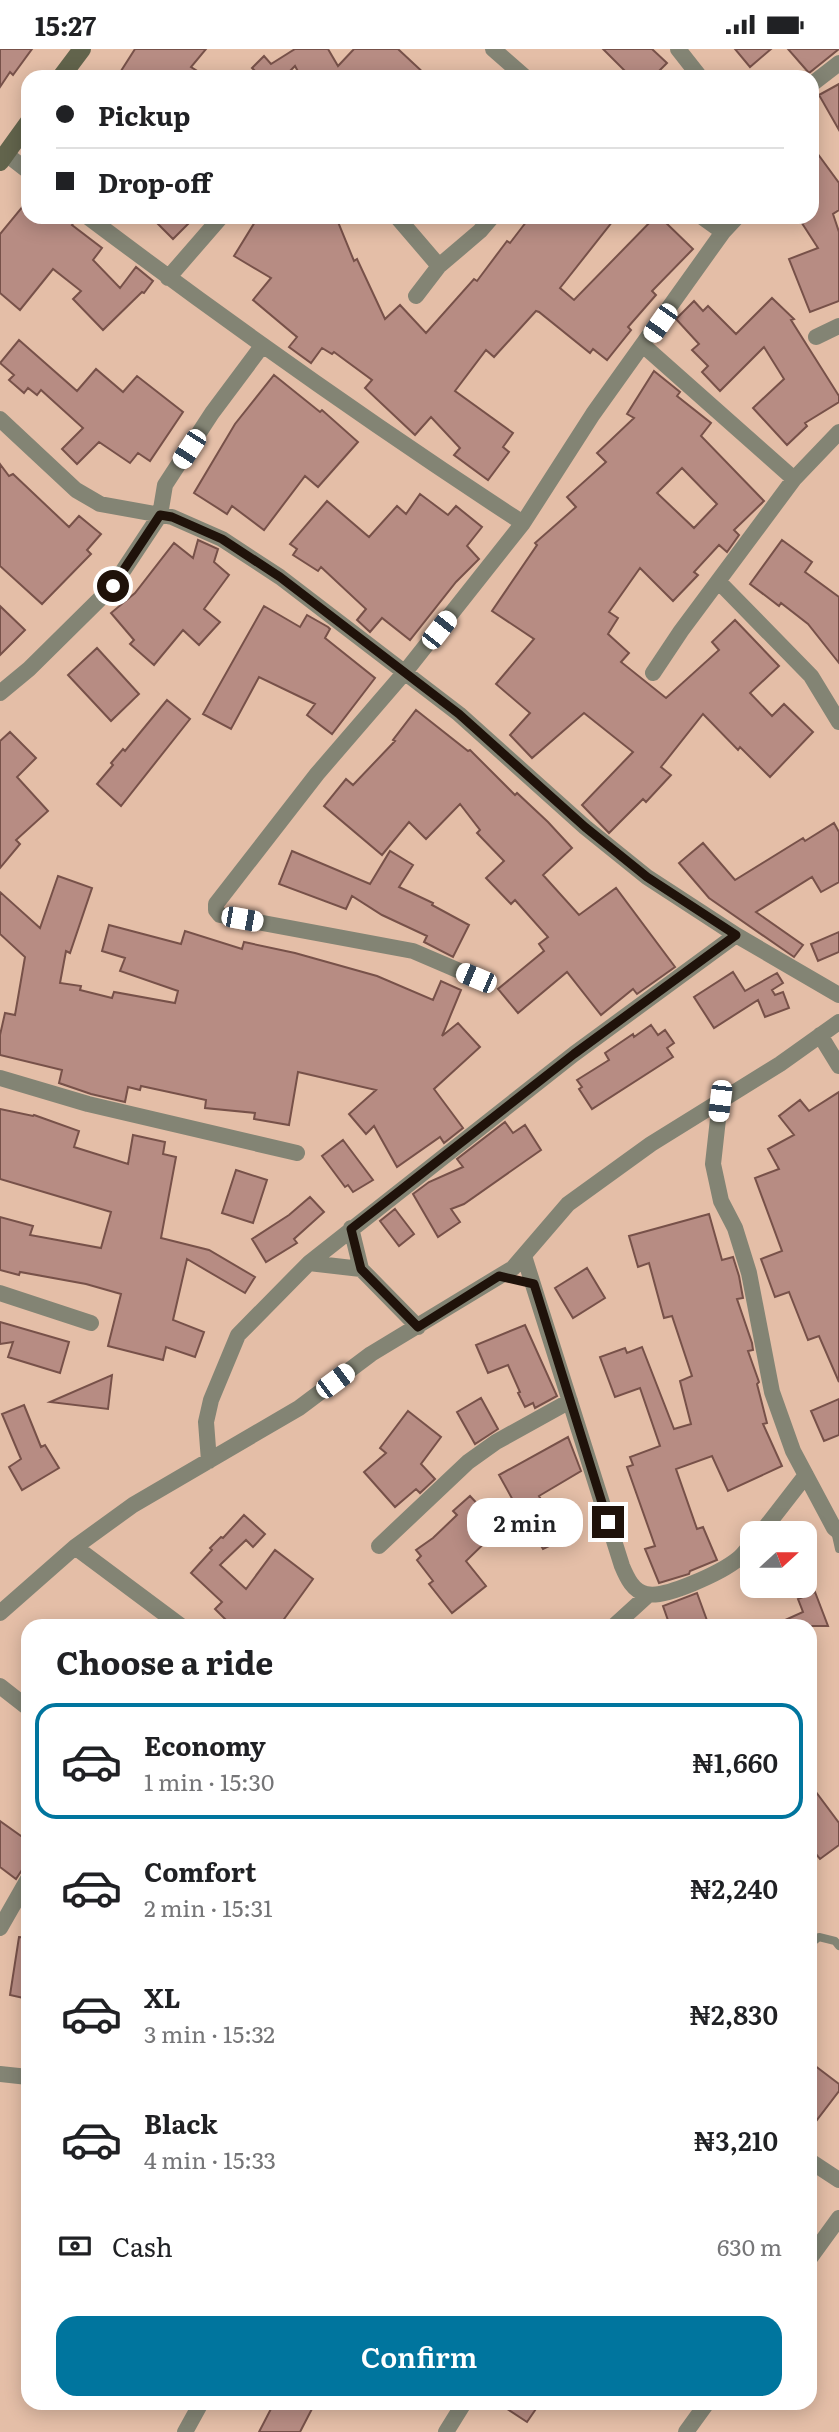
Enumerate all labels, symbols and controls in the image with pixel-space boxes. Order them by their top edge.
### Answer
text: 15:27 [35,5,96,44]
text: Pickup [98,95,190,134]
text: Drop-off [98,162,211,201]
car [640,300,681,346]
car [169,426,210,472]
route start [97,570,129,602]
car [418,607,461,653]
car [220,905,265,933]
car [453,960,500,996]
car [708,1079,733,1123]
car [312,1360,359,1402]
callout: 2 min [468,1497,584,1547]
text: 2 min [493,1505,557,1539]
route end [592,1506,624,1538]
north arrow [740,1521,817,1598]
map controls [740,1521,817,1598]
text: Choose a ride [56,1637,273,1685]
text: Economy [144,1725,266,1764]
icon: car [60,1730,123,1793]
text: ₦1,660 [692,1742,778,1781]
text: 1 min · 15:30 [144,1764,274,1798]
text: Comfort [144,1851,256,1890]
icon: car [60,1856,123,1919]
text: ₦2,240 [690,1868,778,1907]
text: 2 min · 15:31 [144,1890,273,1924]
text: XL [144,1977,181,2016]
icon: car [60,1982,123,2045]
text: ₦2,830 [689,1994,778,2033]
text: 3 min · 15:32 [144,2016,275,2050]
text: Black [144,2103,218,2142]
icon: car [60,2108,123,2171]
text: ₦3,210 [693,2120,778,2159]
text: 4 min · 15:33 [144,2142,276,2176]
text: Cash [112,2226,173,2265]
icon: cash [56,2227,94,2265]
text: 630 m [717,2229,782,2263]
button: Confirm [56,2316,782,2396]

